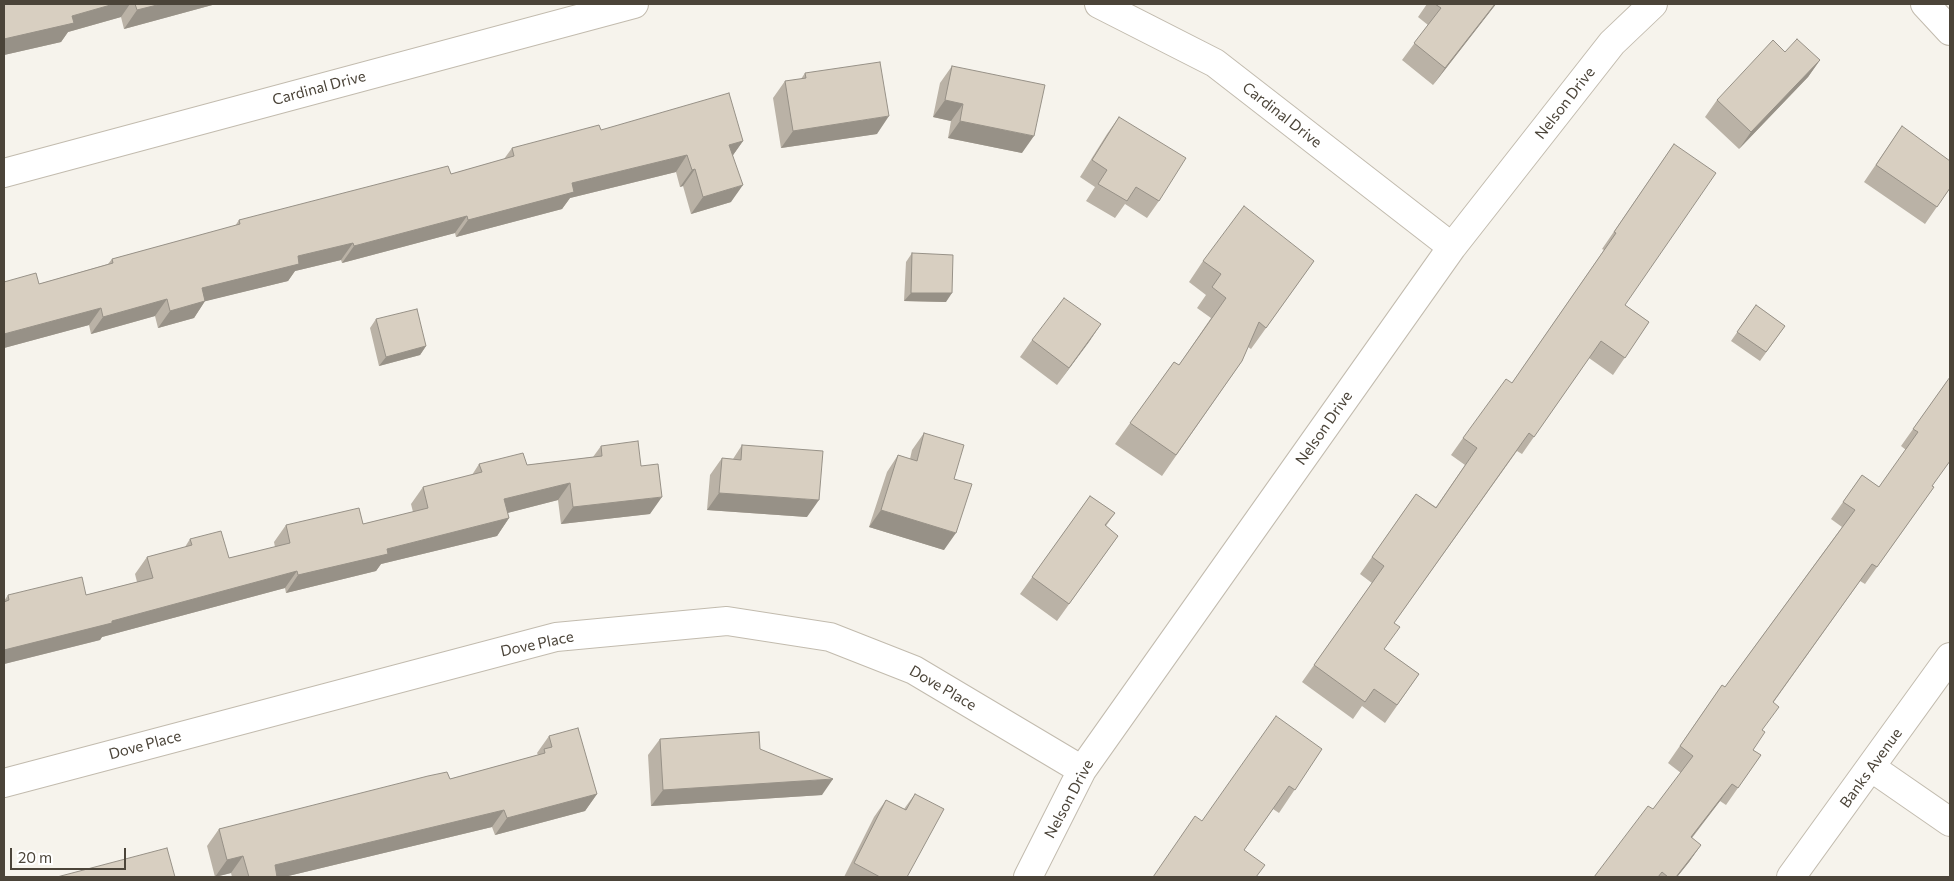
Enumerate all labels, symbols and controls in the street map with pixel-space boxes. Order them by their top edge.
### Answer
street label: Nelson Drive [1531,63,1599,143]
street label: Cardinal Drive [270,67,368,109]
street label: Cardinal Drive [1239,78,1325,152]
street label: Nelson Drive [1292,387,1356,469]
street label: Dove Place [499,627,575,661]
street label: Dove Place [906,662,980,714]
street label: Banks Avenue [1836,725,1906,811]
street label: Dove Place [107,727,183,763]
street label: Nelson Drive [1041,757,1097,841]
scale bar [12,838,129,870]
text: 20 m [18,848,52,866]

